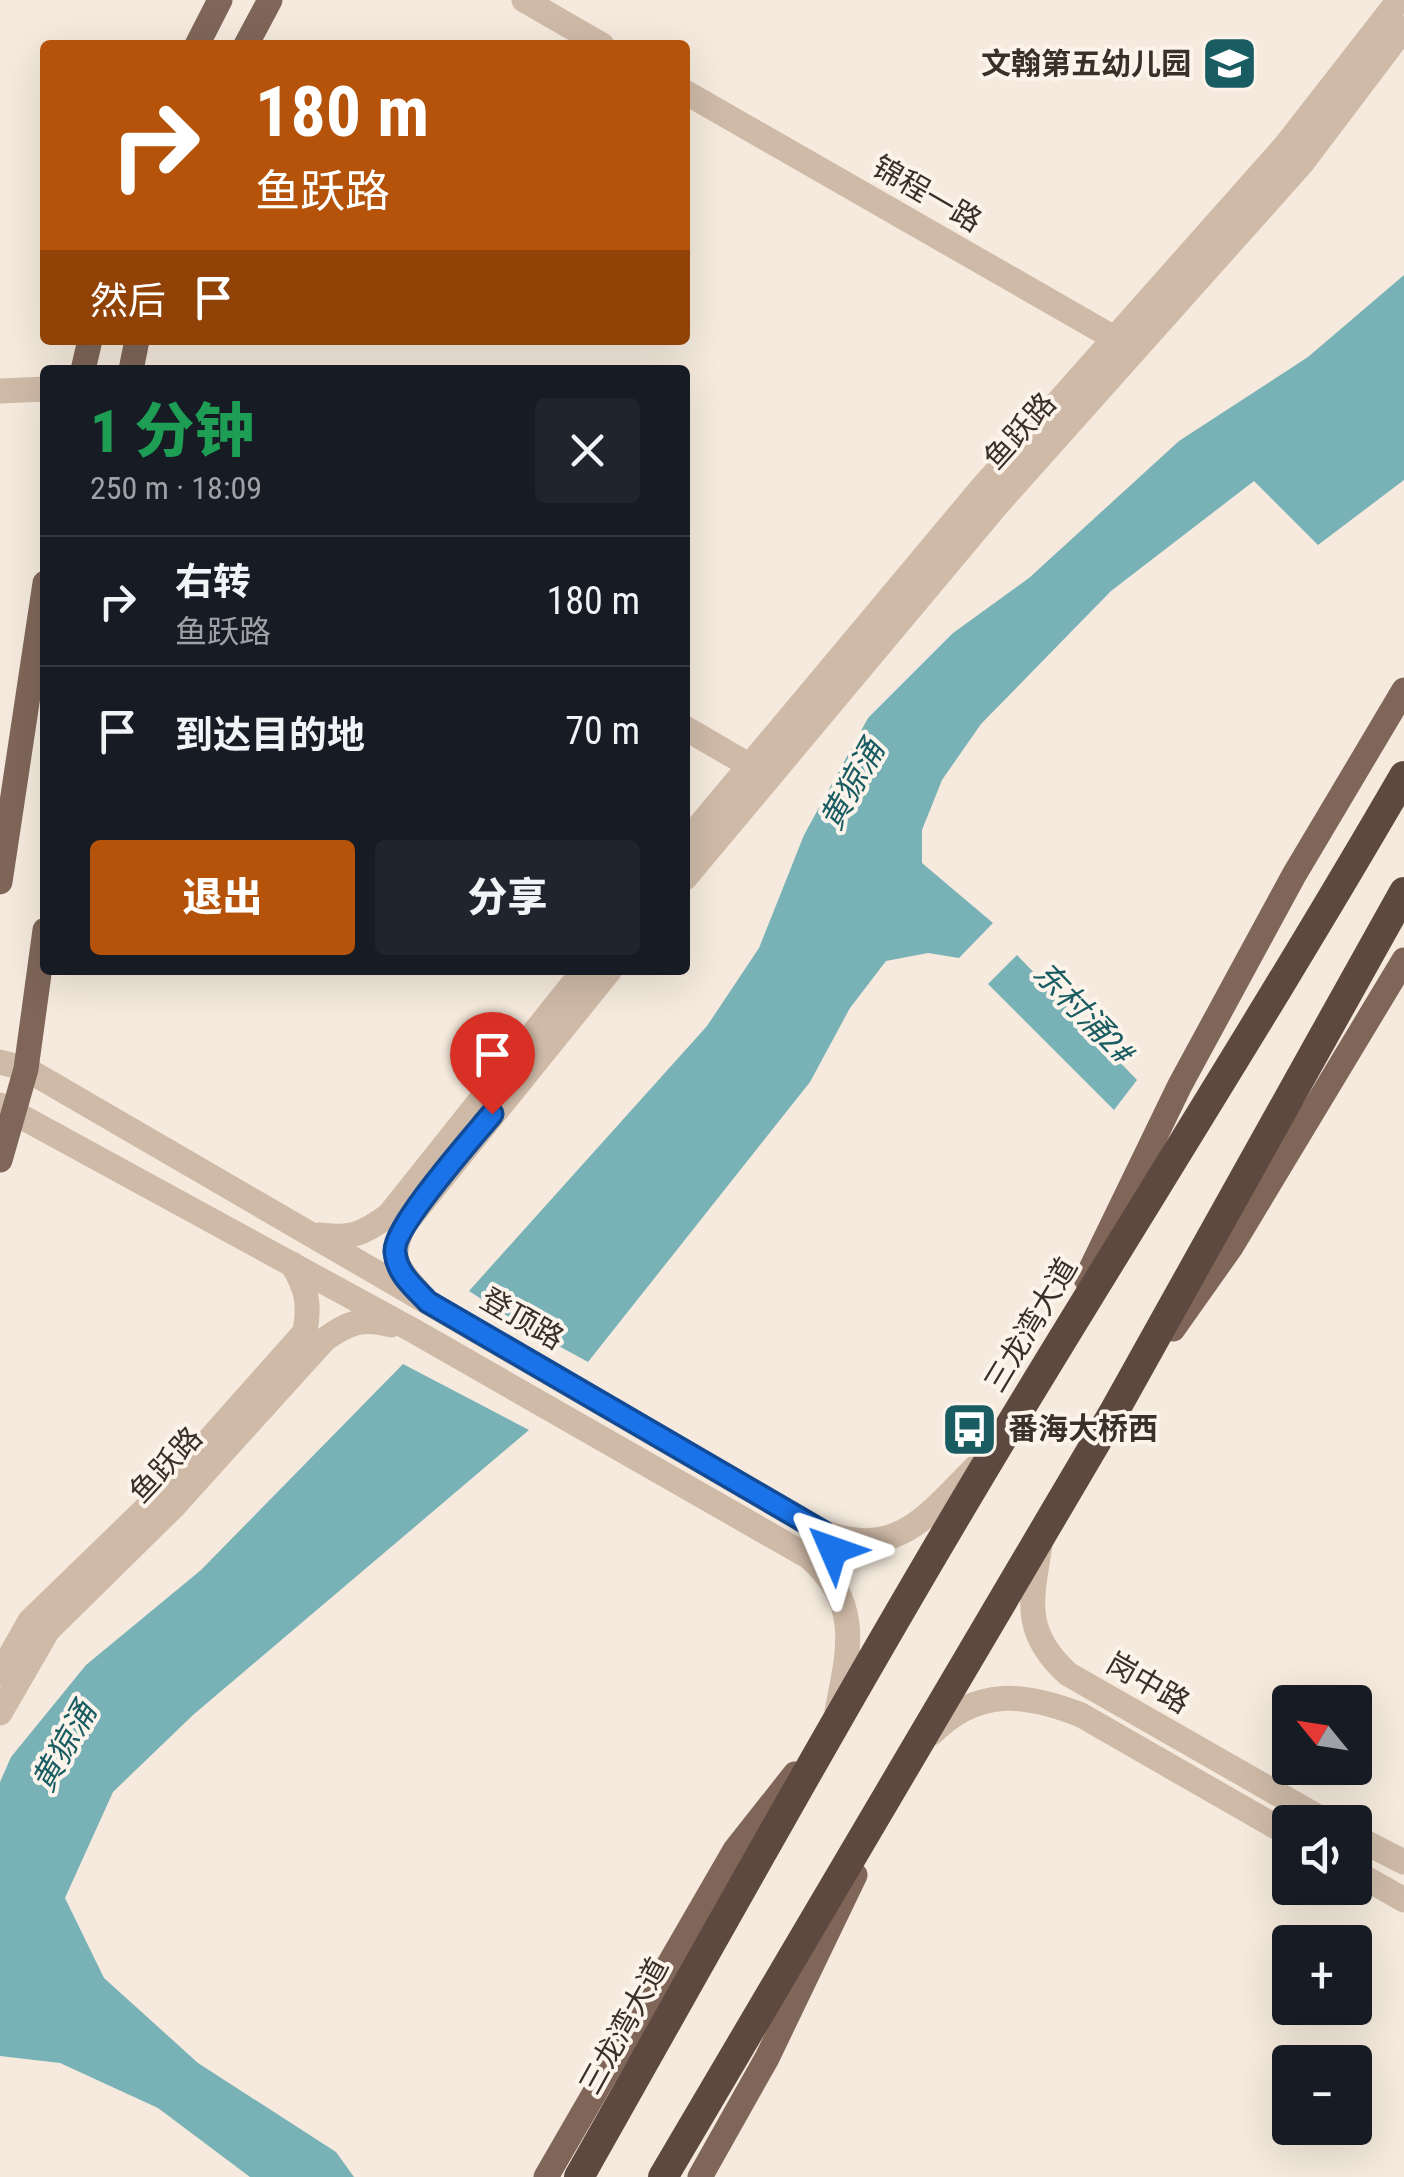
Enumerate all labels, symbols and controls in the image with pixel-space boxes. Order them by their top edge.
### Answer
school or university icon: 文翰第五幼儿园 [1200,34,1260,94]
place label: 文翰第五幼儿园 [981,46,1191,81]
text: 180 m [255,71,429,153]
icon: right [90,80,220,210]
street label: 锦程一路 [867,148,988,239]
text: 鱼跃路 [255,165,390,218]
icon: arrive [186,270,241,325]
text: 然后 [90,279,166,323]
street label: 鱼跃路 [977,386,1063,476]
text: 1 分钟 [90,396,254,467]
button: close [535,398,640,503]
text: 250 m · 18:09 [90,469,262,507]
text: 右转 [175,560,251,604]
icon: right [90,574,145,629]
text: 180 m [546,579,640,623]
text: 鱼跃路 [175,613,271,651]
icon: arrive [90,704,145,759]
text: 70 m [565,709,640,753]
text: 到达目的地 [175,713,365,757]
water label: 黄猄涌 [812,731,893,836]
button: 退出 [90,840,355,955]
button: 分享 [375,840,640,955]
water label: 东村涌2# [1026,954,1143,1073]
pin [450,1012,535,1115]
icon: arrive [465,1027,520,1082]
street label: 三龙湾大道 [977,1251,1084,1398]
street label: 登顶路 [475,1281,570,1356]
bus stop icon: 番海大桥西 [939,1399,999,1459]
place label: 番海大桥西 [1008,1411,1158,1446]
street label: 鱼跃路 [122,1420,209,1510]
position arrow [781,1498,885,1602]
street label: 岗中路 [1101,1645,1196,1720]
north arrow [1272,1685,1372,1785]
map controls [1272,1685,1372,2145]
water label: 黄猄涌 [24,1693,105,1798]
button: sound [1272,1805,1372,1905]
button: + [1272,1925,1372,2025]
street label: 三龙湾大道 [572,1952,675,2100]
button: − [1272,2045,1372,2145]

